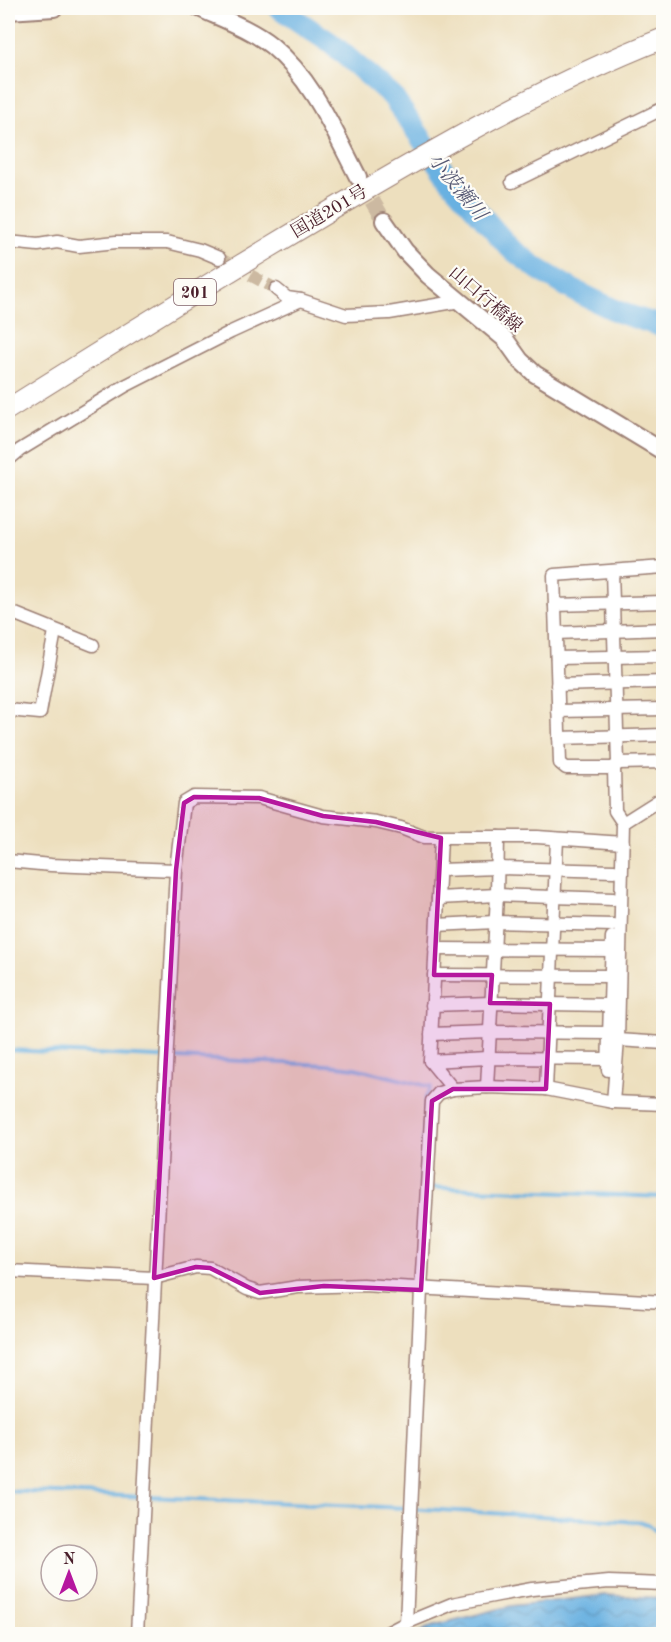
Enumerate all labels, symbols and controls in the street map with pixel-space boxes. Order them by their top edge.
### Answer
water label: 小波瀬川 [424,149,492,226]
street label: 国道201号 [287,180,371,242]
street label: 山口行橋線 [445,262,527,336]
road number: 201 [174,279,216,305]
north arrow [39,1543,99,1603]
text: N [63,1552,76,1568]

